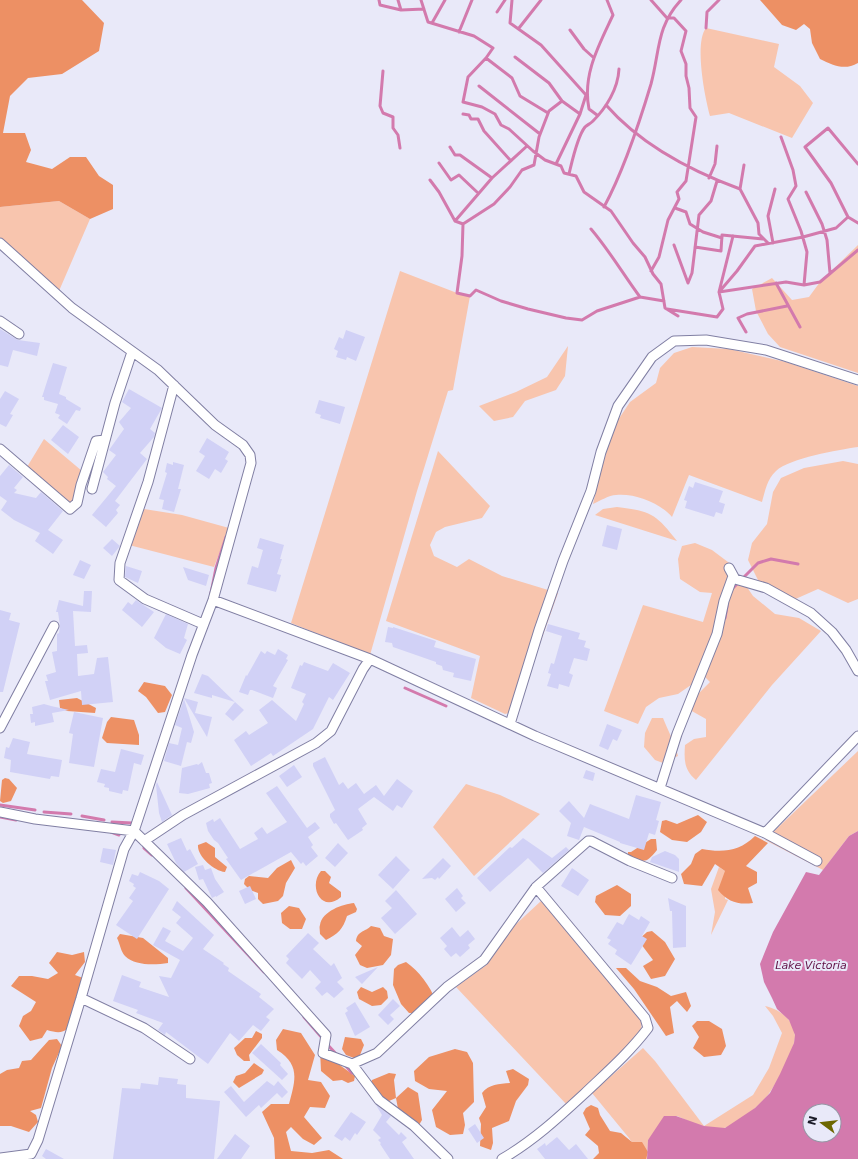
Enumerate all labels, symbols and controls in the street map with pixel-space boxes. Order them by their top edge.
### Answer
water label: Lake Victoria [775,959,847,972]
north arrow [802,1103,842,1143]
text: N [805,1114,820,1127]

